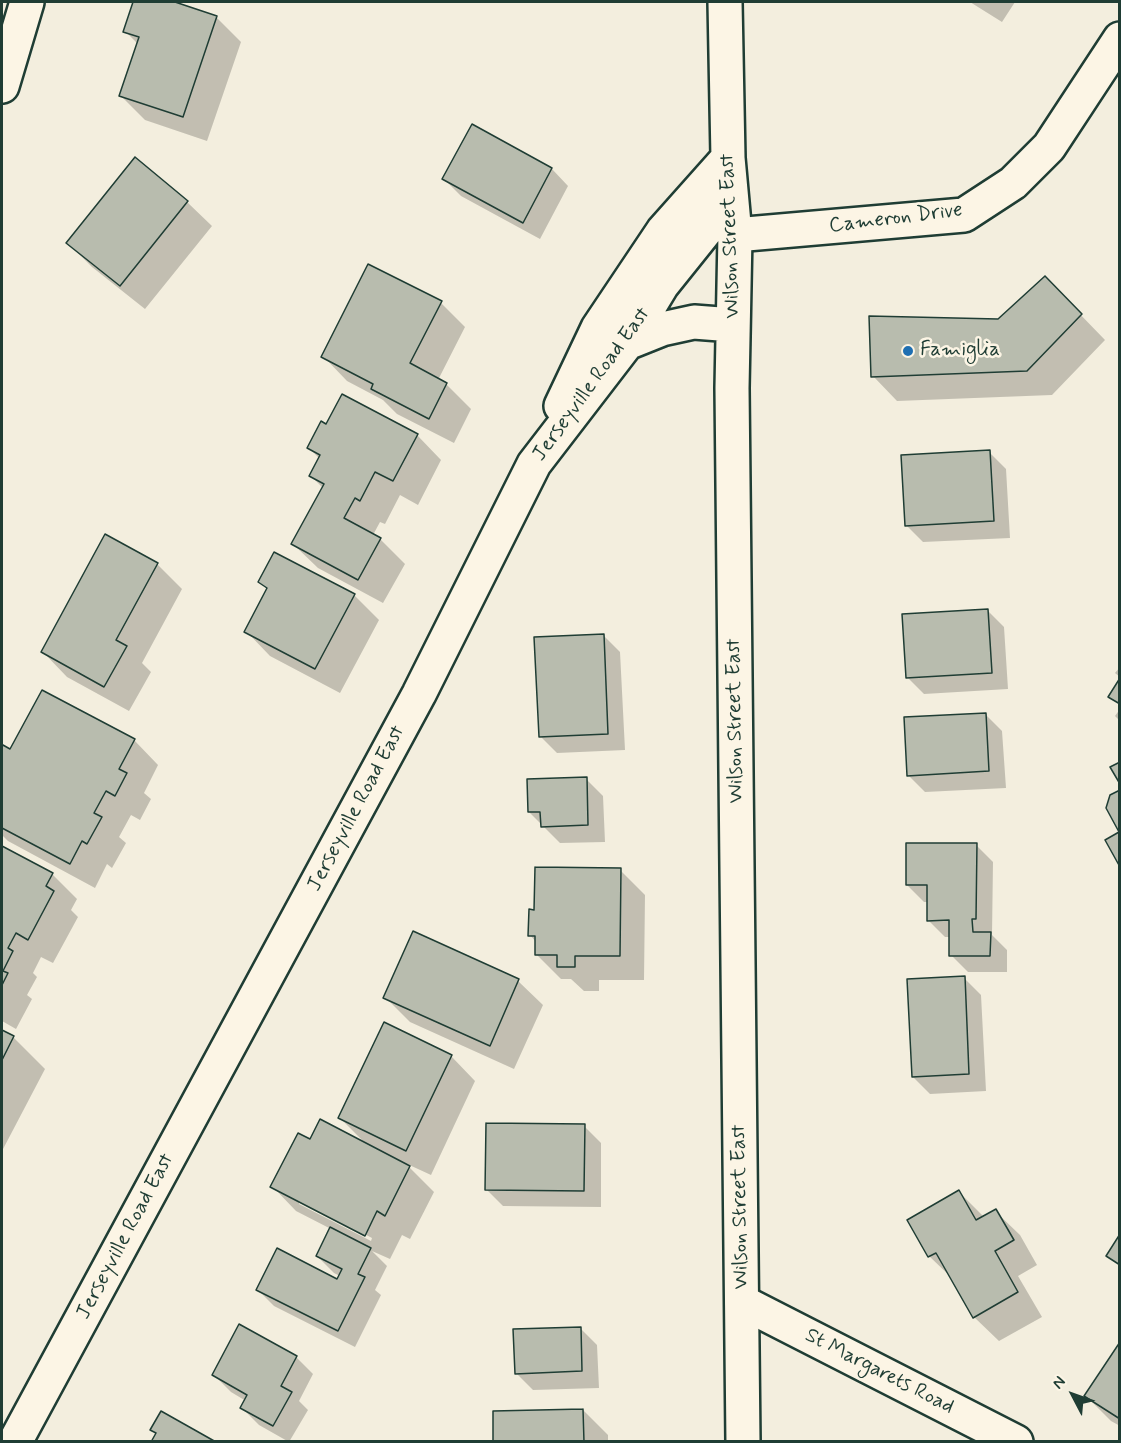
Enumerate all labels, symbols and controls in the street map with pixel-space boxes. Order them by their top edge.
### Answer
street label: Wilson Street East [716,153,746,319]
street label: Cameron Drive [828,198,964,240]
street label: Jerseyville Road East [528,303,656,467]
place label: Famiglia [920,338,1000,364]
marker: Famiglia [901,344,915,358]
street label: Wilson Street East [722,638,750,804]
street label: Jerseyville Road East [303,722,411,896]
street label: Wilson Street East [727,1124,755,1290]
street label: Jerseyville Road East [72,1150,180,1324]
street label: St Margarets Road [800,1324,958,1420]
north arrow [1043,1365,1103,1425]
text: N [1048,1372,1070,1394]

